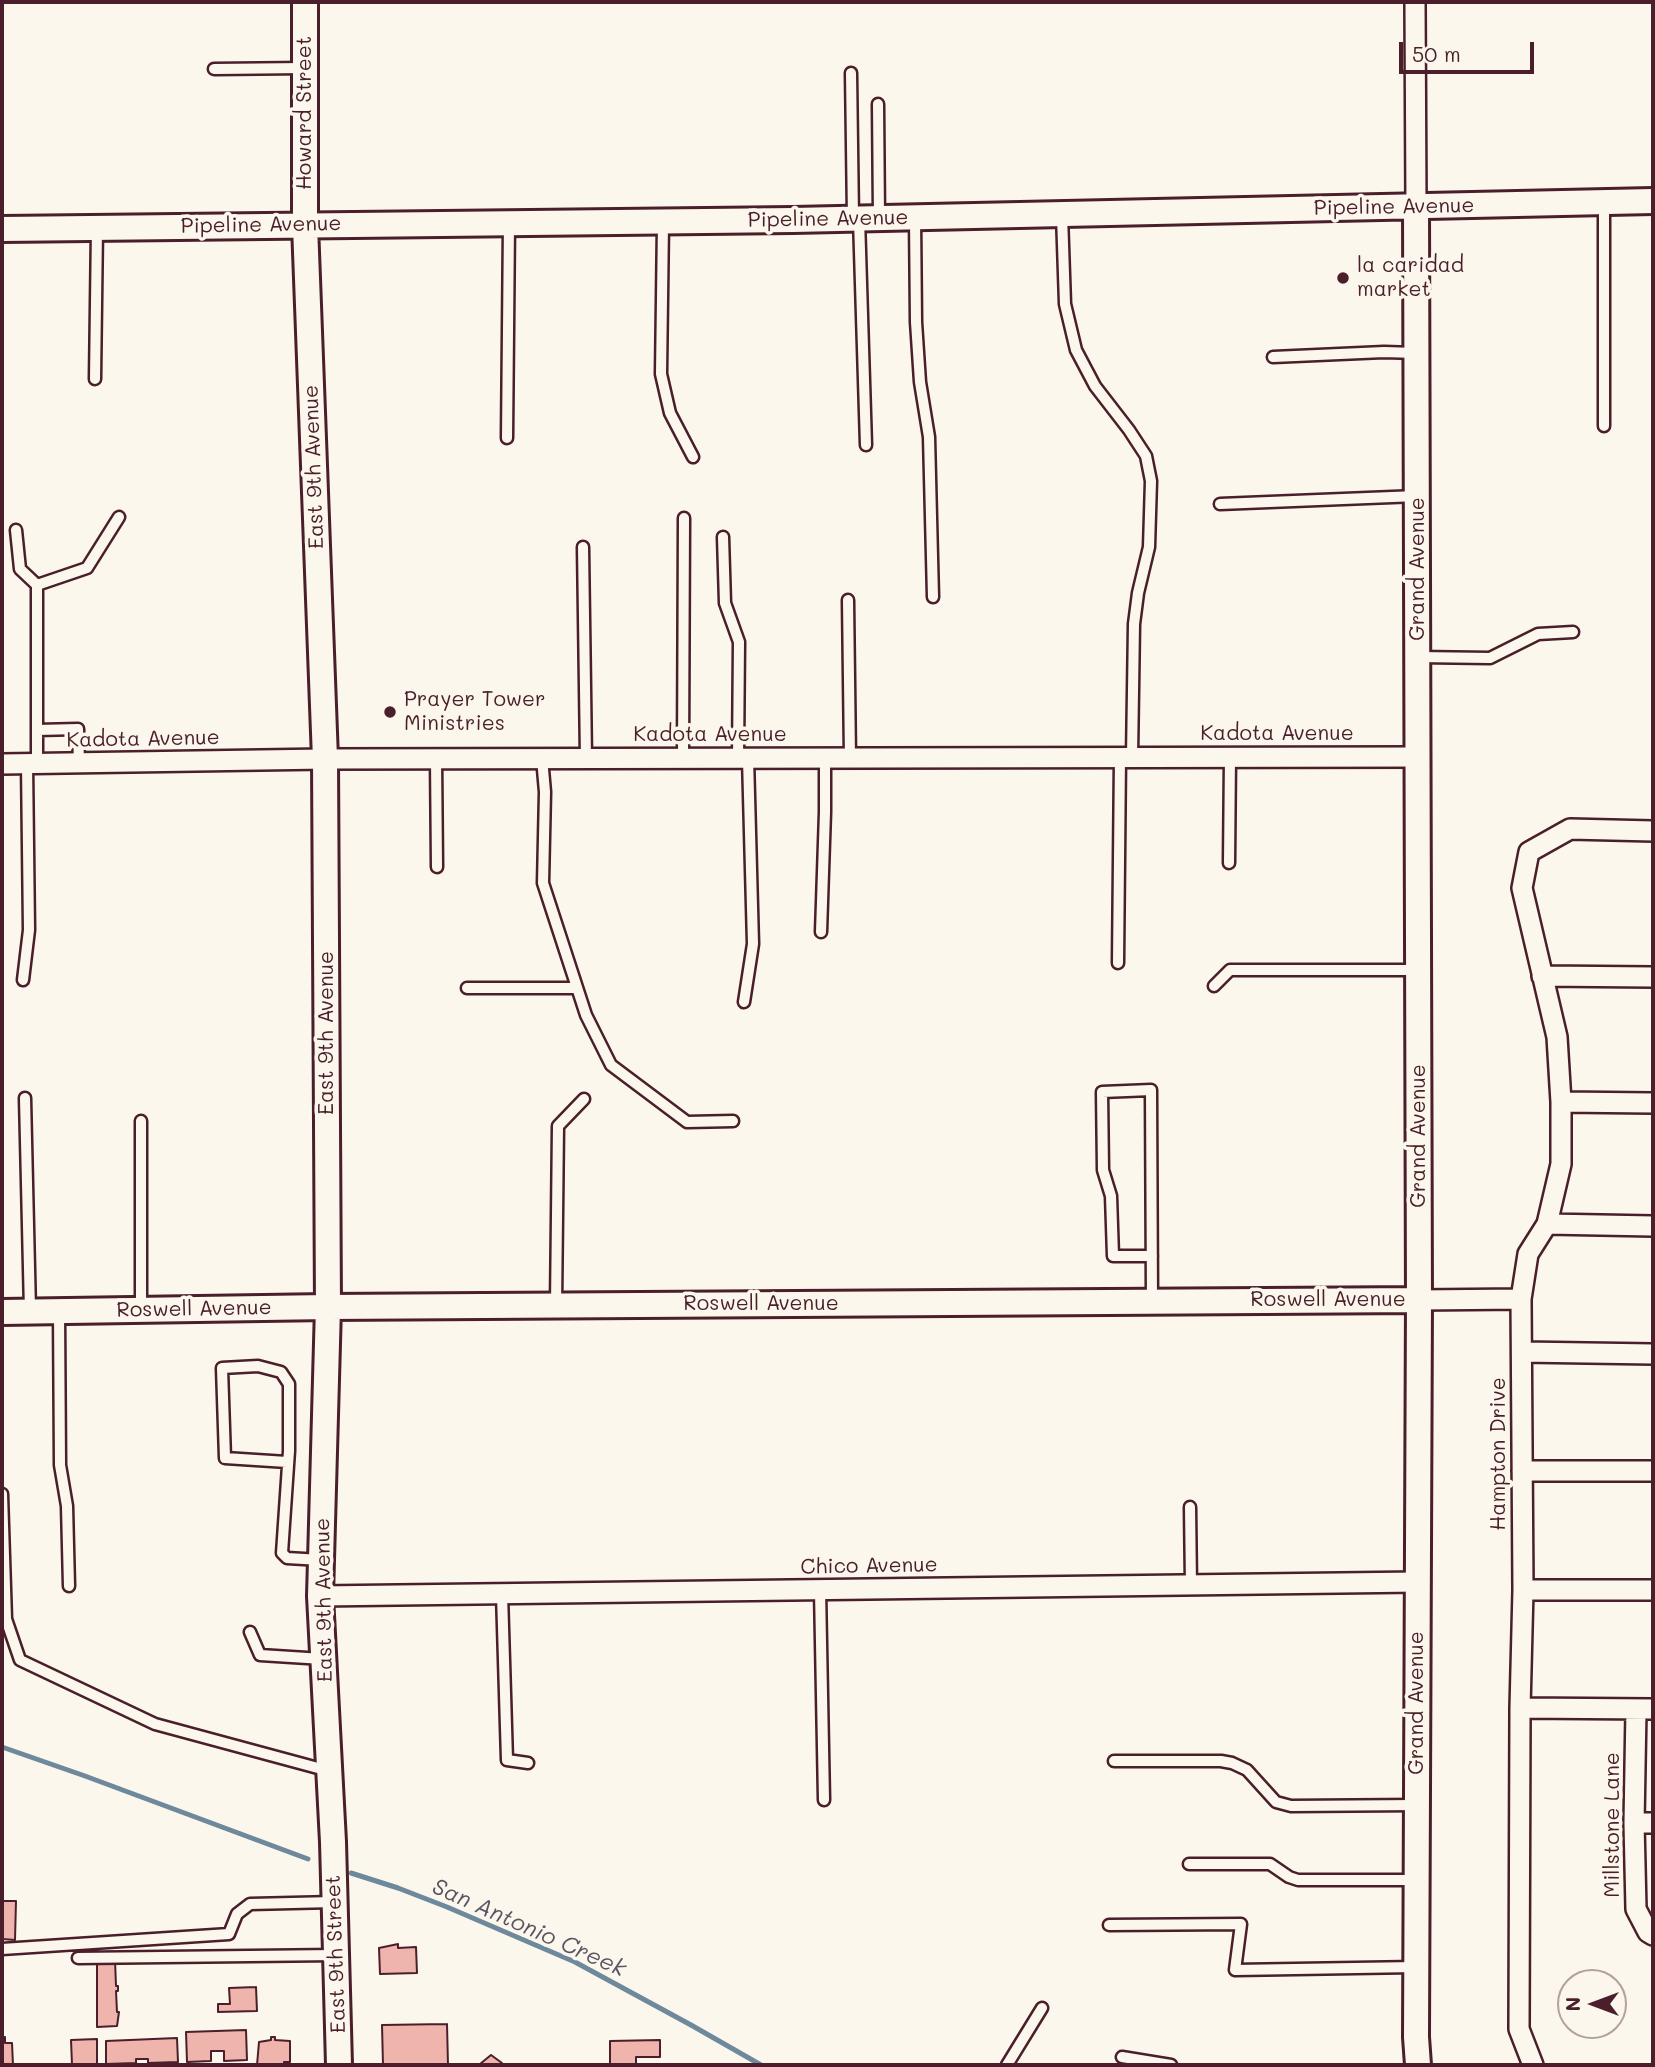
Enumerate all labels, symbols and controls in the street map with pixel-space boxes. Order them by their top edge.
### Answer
scale bar [1403,28,1538,72]
street label: Howard Street [292,36,318,190]
text: 50 m [1412,40,1461,67]
street label: Pipeline Avenue [1313,193,1475,221]
street label: Pipeline Avenue [747,205,909,233]
street label: Pipeline Avenue [180,211,342,239]
place label: la caridad market [1357,253,1464,303]
marker: la caridad market [1335,270,1351,286]
street label: East 9th Avenue [299,385,329,549]
street label: Grand Avenue [1405,497,1431,641]
place label: Prayer Tower Ministries [404,687,546,737]
marker: Prayer Tower Ministries [382,704,398,720]
street label: Kadota Avenue [1200,721,1354,747]
street label: Kadota Avenue [633,722,787,748]
street label: Kadota Avenue [66,725,220,753]
street label: East 9th Avenue [314,951,340,1115]
street label: Grand Avenue [1406,1064,1432,1208]
street label: Roswell Avenue [1250,1287,1406,1313]
street label: Roswell Avenue [683,1291,839,1317]
street label: Roswell Avenue [116,1295,272,1323]
street label: Hampton Drive [1486,1377,1512,1531]
street label: East 9th Avenue [310,1518,338,1682]
street label: Chico Avenue [800,1552,938,1580]
street label: Grand Avenue [1404,1631,1430,1775]
street label: Millstone Lane [1600,1752,1626,1898]
water label: San Antonio Creek [428,1873,630,1983]
street label: East 9th Street [321,1874,351,2034]
north arrow [1557,1969,1627,2039]
text: N [1560,1997,1585,2011]

